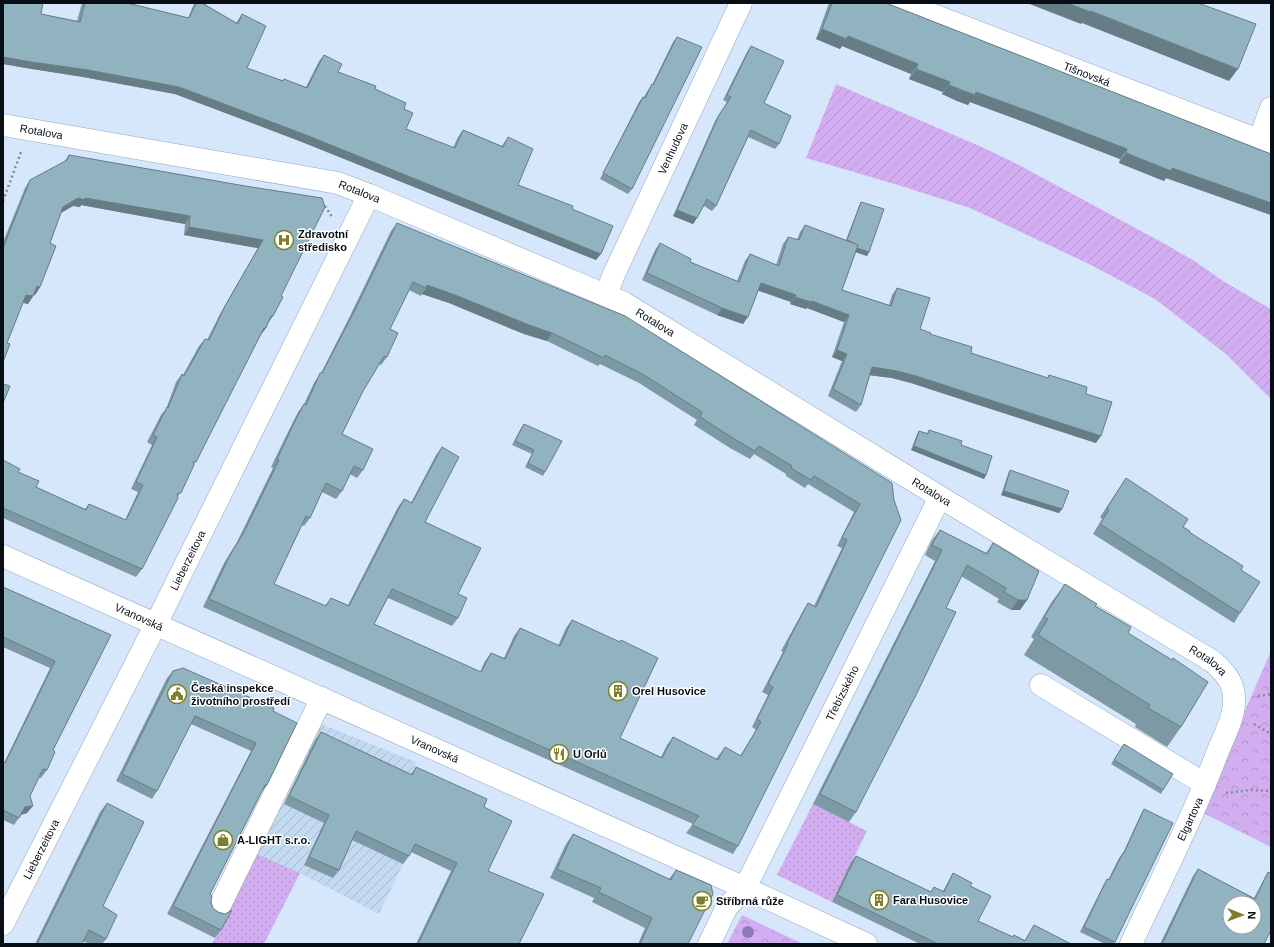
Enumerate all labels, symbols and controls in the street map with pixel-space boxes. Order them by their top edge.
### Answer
street label: Tišnovská [1062,60,1113,89]
street label: Venhudova [656,120,690,176]
street label: Rotalova [19,122,65,141]
street label: Rotalova [337,178,383,205]
place label: Zdravotní středisko [298,228,349,253]
hospital icon: Zdravotní středisko [273,229,295,251]
street label: Rotalova [634,306,678,339]
street label: Rotalova [910,475,954,509]
street label: Lieberzeitova [168,527,208,592]
street label: Vranovská [113,601,166,633]
street label: Rotalova [1187,643,1230,678]
street label: Třebízského [823,663,861,723]
building icon: Orel Husovice [607,680,629,702]
place label: Česká inspekce životního prostředí [191,682,291,707]
public building icon: Česká inspekce životního prostředí [166,683,188,705]
place label: Orel Husovice [632,685,706,697]
street label: Vranovská [409,733,462,766]
restaurant icon: U Orlů [548,743,570,765]
place label: U Orlů [573,748,607,760]
street label: Elgartova [1175,795,1206,843]
street label: Lieberzeitova [21,816,62,881]
shop icon: A-LIGHT s.r.o. [212,829,234,851]
place label: A-LIGHT s.r.o. [237,834,310,846]
building icon: Fara Husovice [868,889,890,911]
cafe icon: Stříbrná růže [691,890,713,912]
place label: Fara Husovice [893,894,968,906]
place label: Stříbrná růže [716,895,784,907]
north arrow [1222,895,1262,935]
text: N [1246,911,1258,919]

